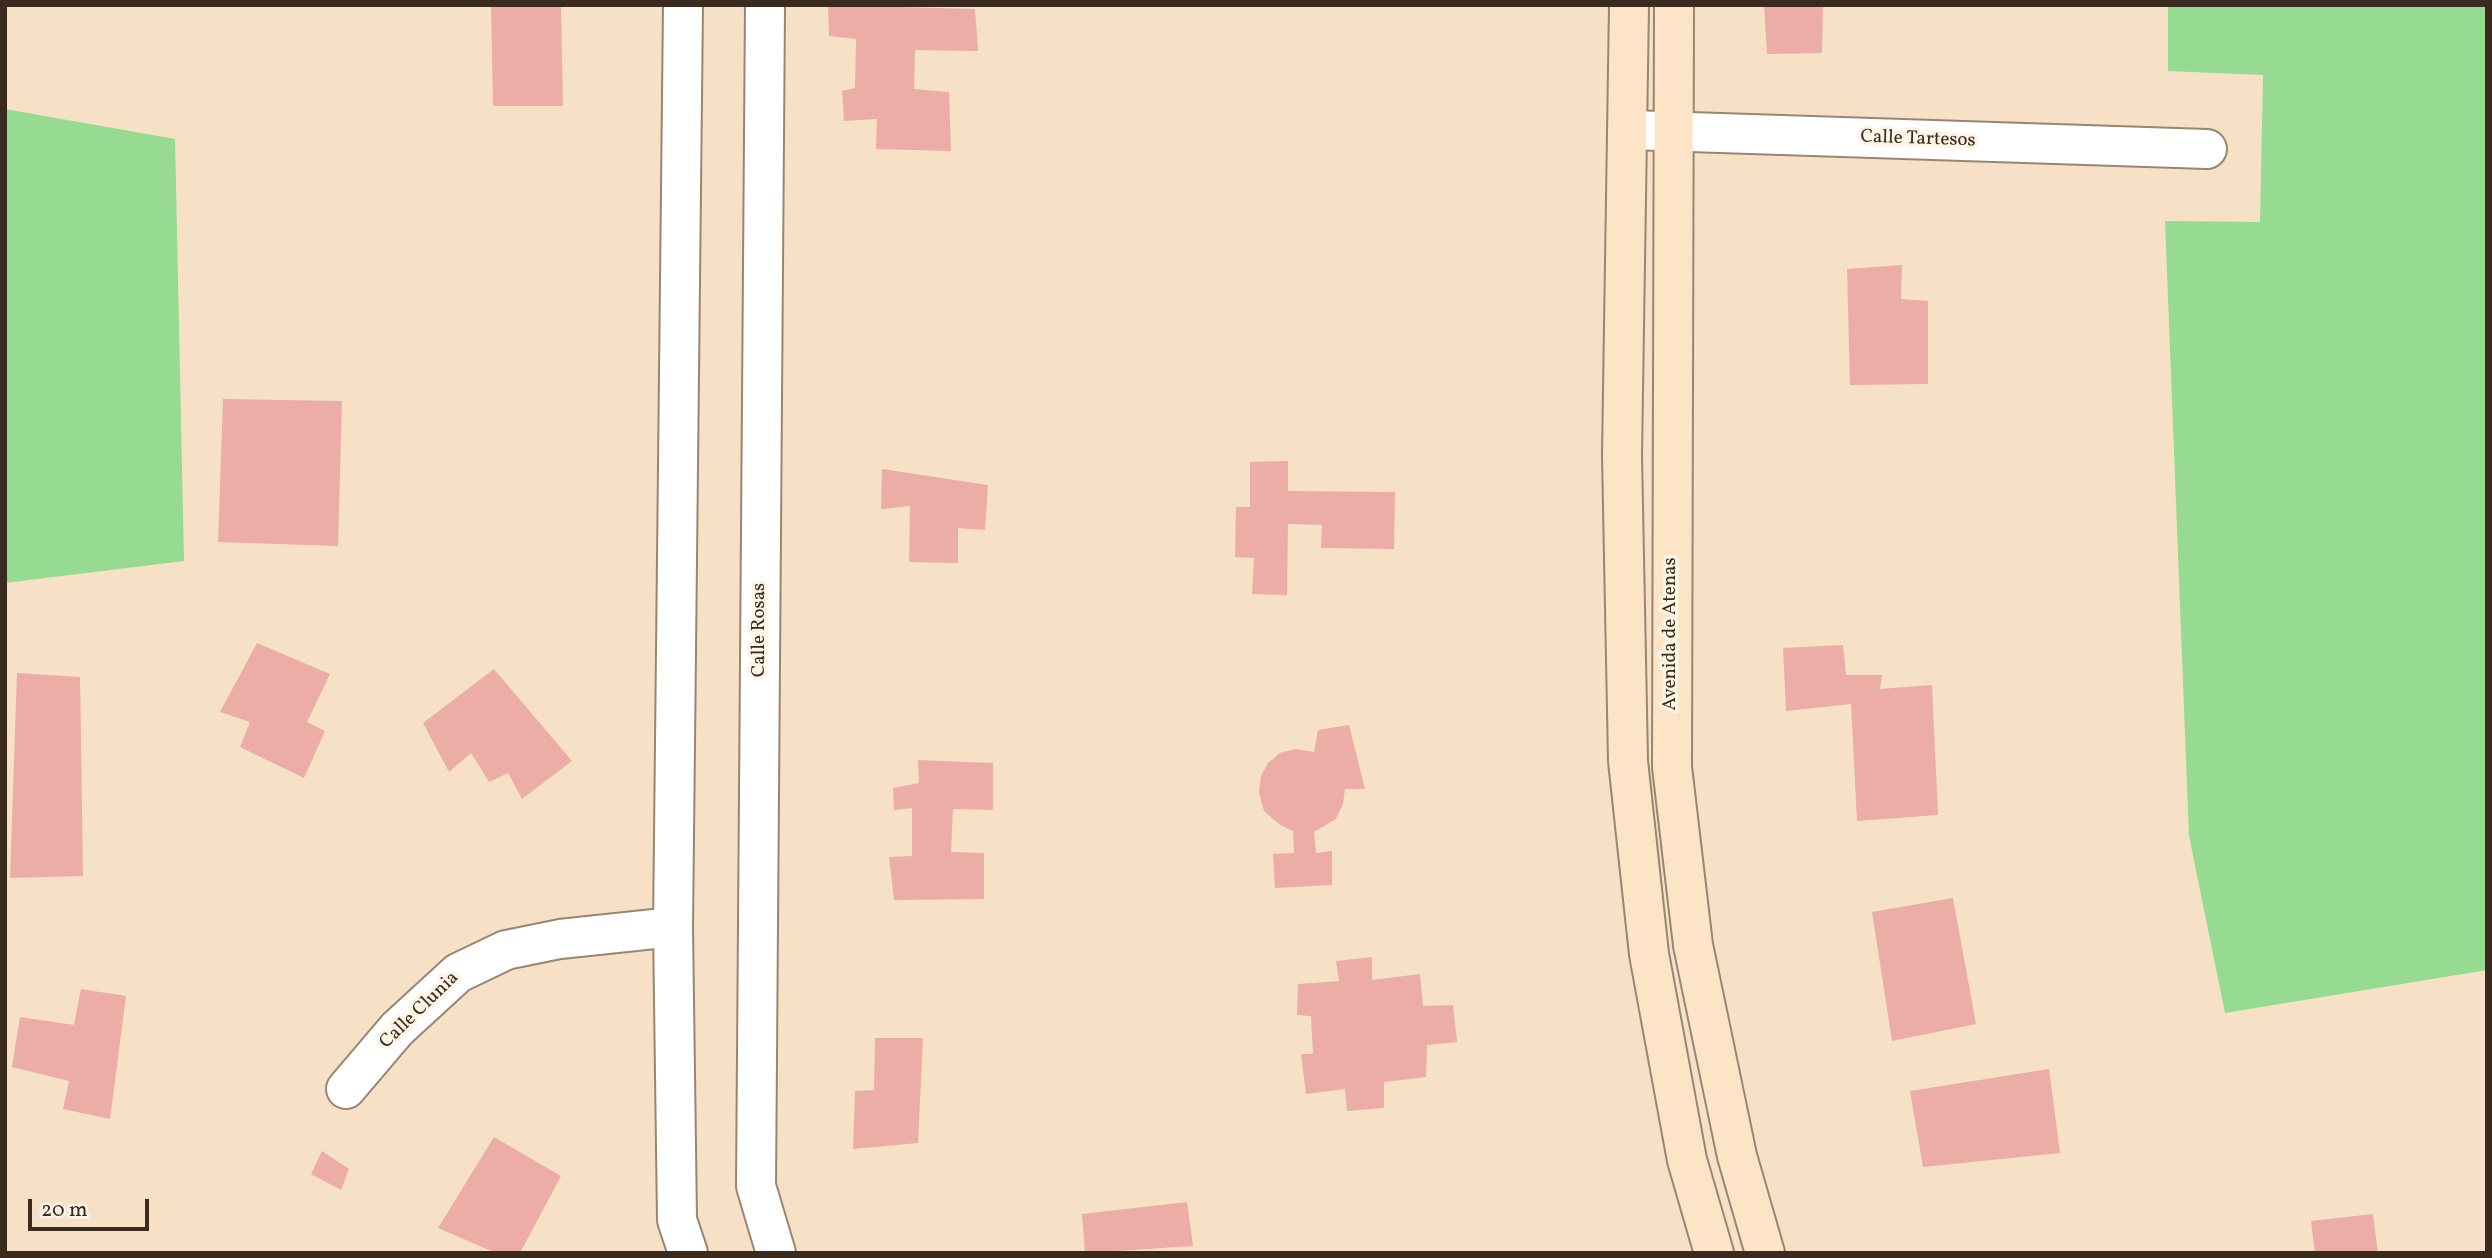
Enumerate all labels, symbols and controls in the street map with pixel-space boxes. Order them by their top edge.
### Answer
street label: Calle Tartesos [1860,127,1976,153]
street label: Avenida de Atenas [1661,557,1683,711]
street label: Calle Rosas [750,583,772,677]
street label: Calle Clunia [376,968,464,1054]
scale bar [32,1184,152,1228]
text: 20 m [41,1196,87,1225]

